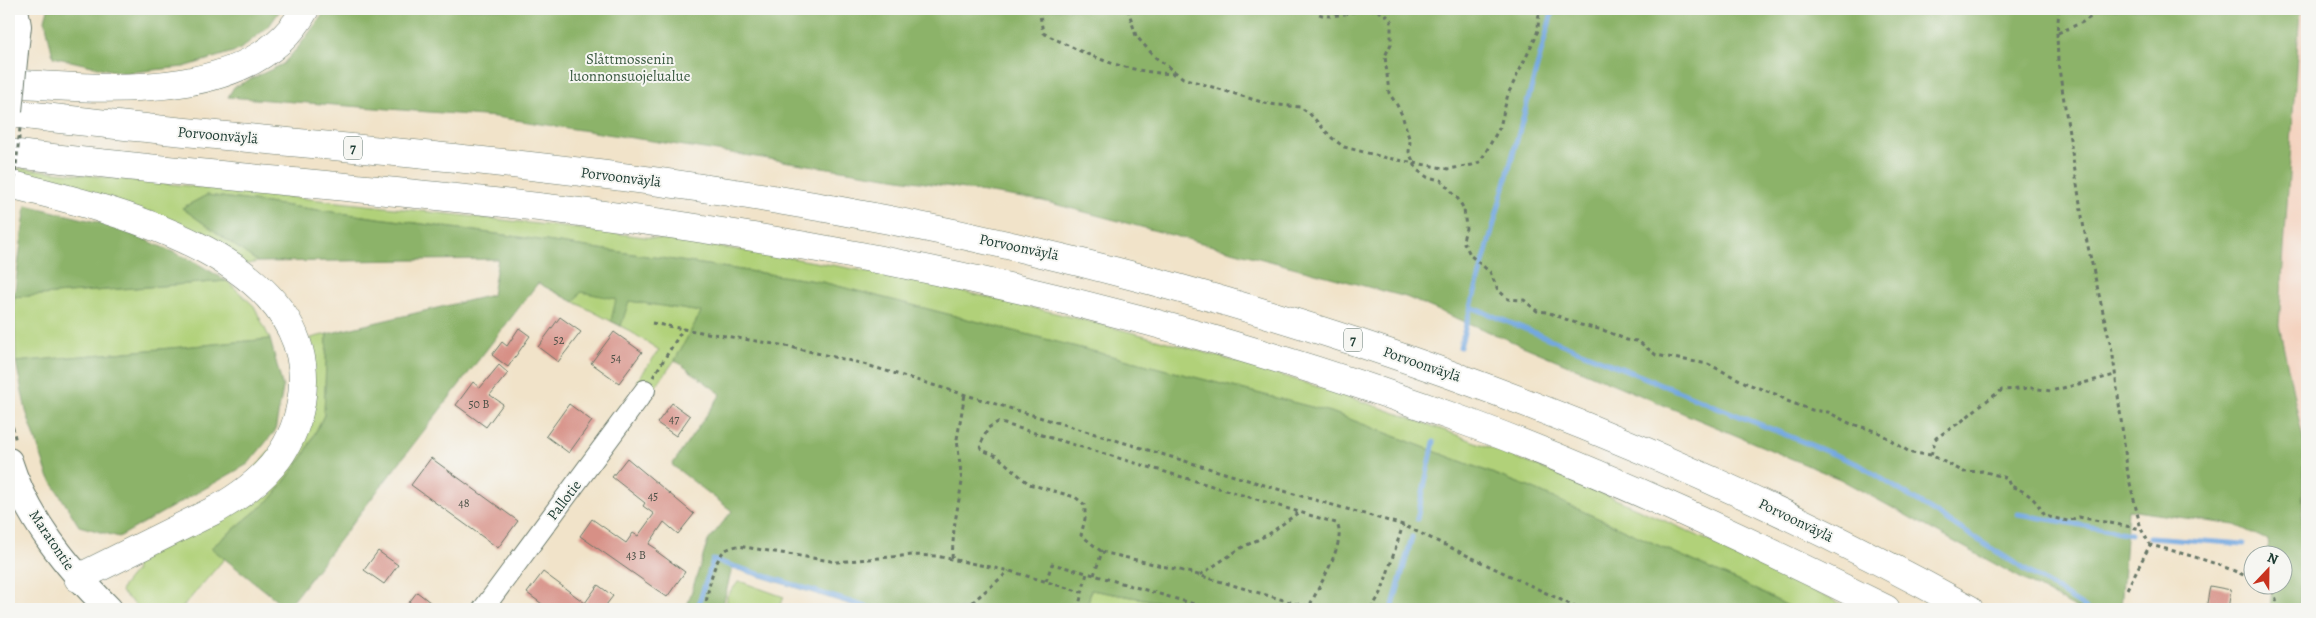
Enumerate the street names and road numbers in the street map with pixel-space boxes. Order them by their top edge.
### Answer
street label: Porvoonväylä [177,122,259,148]
road number: 7 [344,136,362,160]
street label: Porvoonväylä [580,162,662,192]
street label: Porvoonväylä [977,229,1061,265]
road number: 7 [1344,328,1362,352]
street label: Porvoonväylä [1381,341,1463,387]
street label: Pallotie [542,476,586,524]
street label: Porvoonväylä [1755,493,1837,547]
street label: Maratontie [25,506,80,574]

